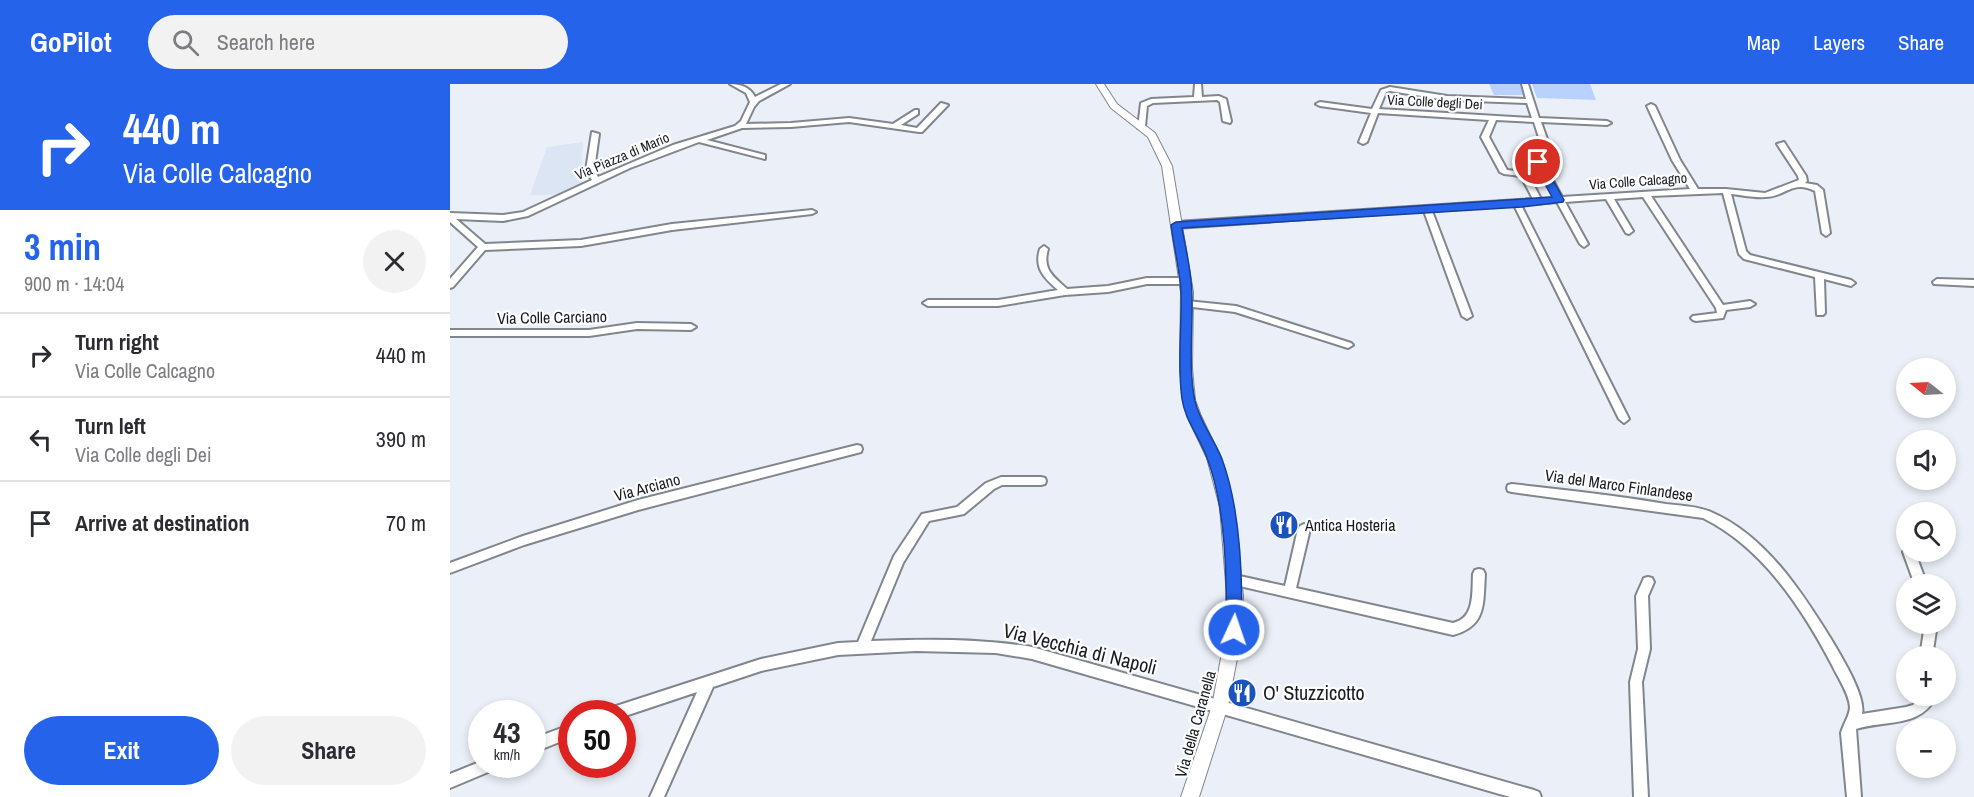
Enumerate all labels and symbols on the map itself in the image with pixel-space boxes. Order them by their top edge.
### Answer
street label: Via Colle degli Dei [1387,91,1483,113]
street label: Via Piazza di Mario [572,128,672,184]
pin [1512,136,1563,187]
street label: Via Colle Calcagno [1588,169,1688,193]
street label: Via Colle Carciano [497,305,607,329]
north arrow [1896,358,1956,418]
street label: Via del Marco Finlandese [1544,464,1694,506]
street label: Via Arciano [611,468,683,506]
restaurant icon: Antica Hosteria [1268,509,1300,541]
place label: Antica Hosteria [1304,514,1396,536]
position arrow [1202,598,1266,662]
street label: Via Vecchia di Napoli [1000,616,1160,681]
street label: Via della Caranella [1169,667,1221,780]
restaurant icon: O' Stuzzicotto [1226,677,1258,709]
place label: O' Stuzzicotto [1263,679,1365,706]
speed limit sign: 50 [558,700,636,778]

